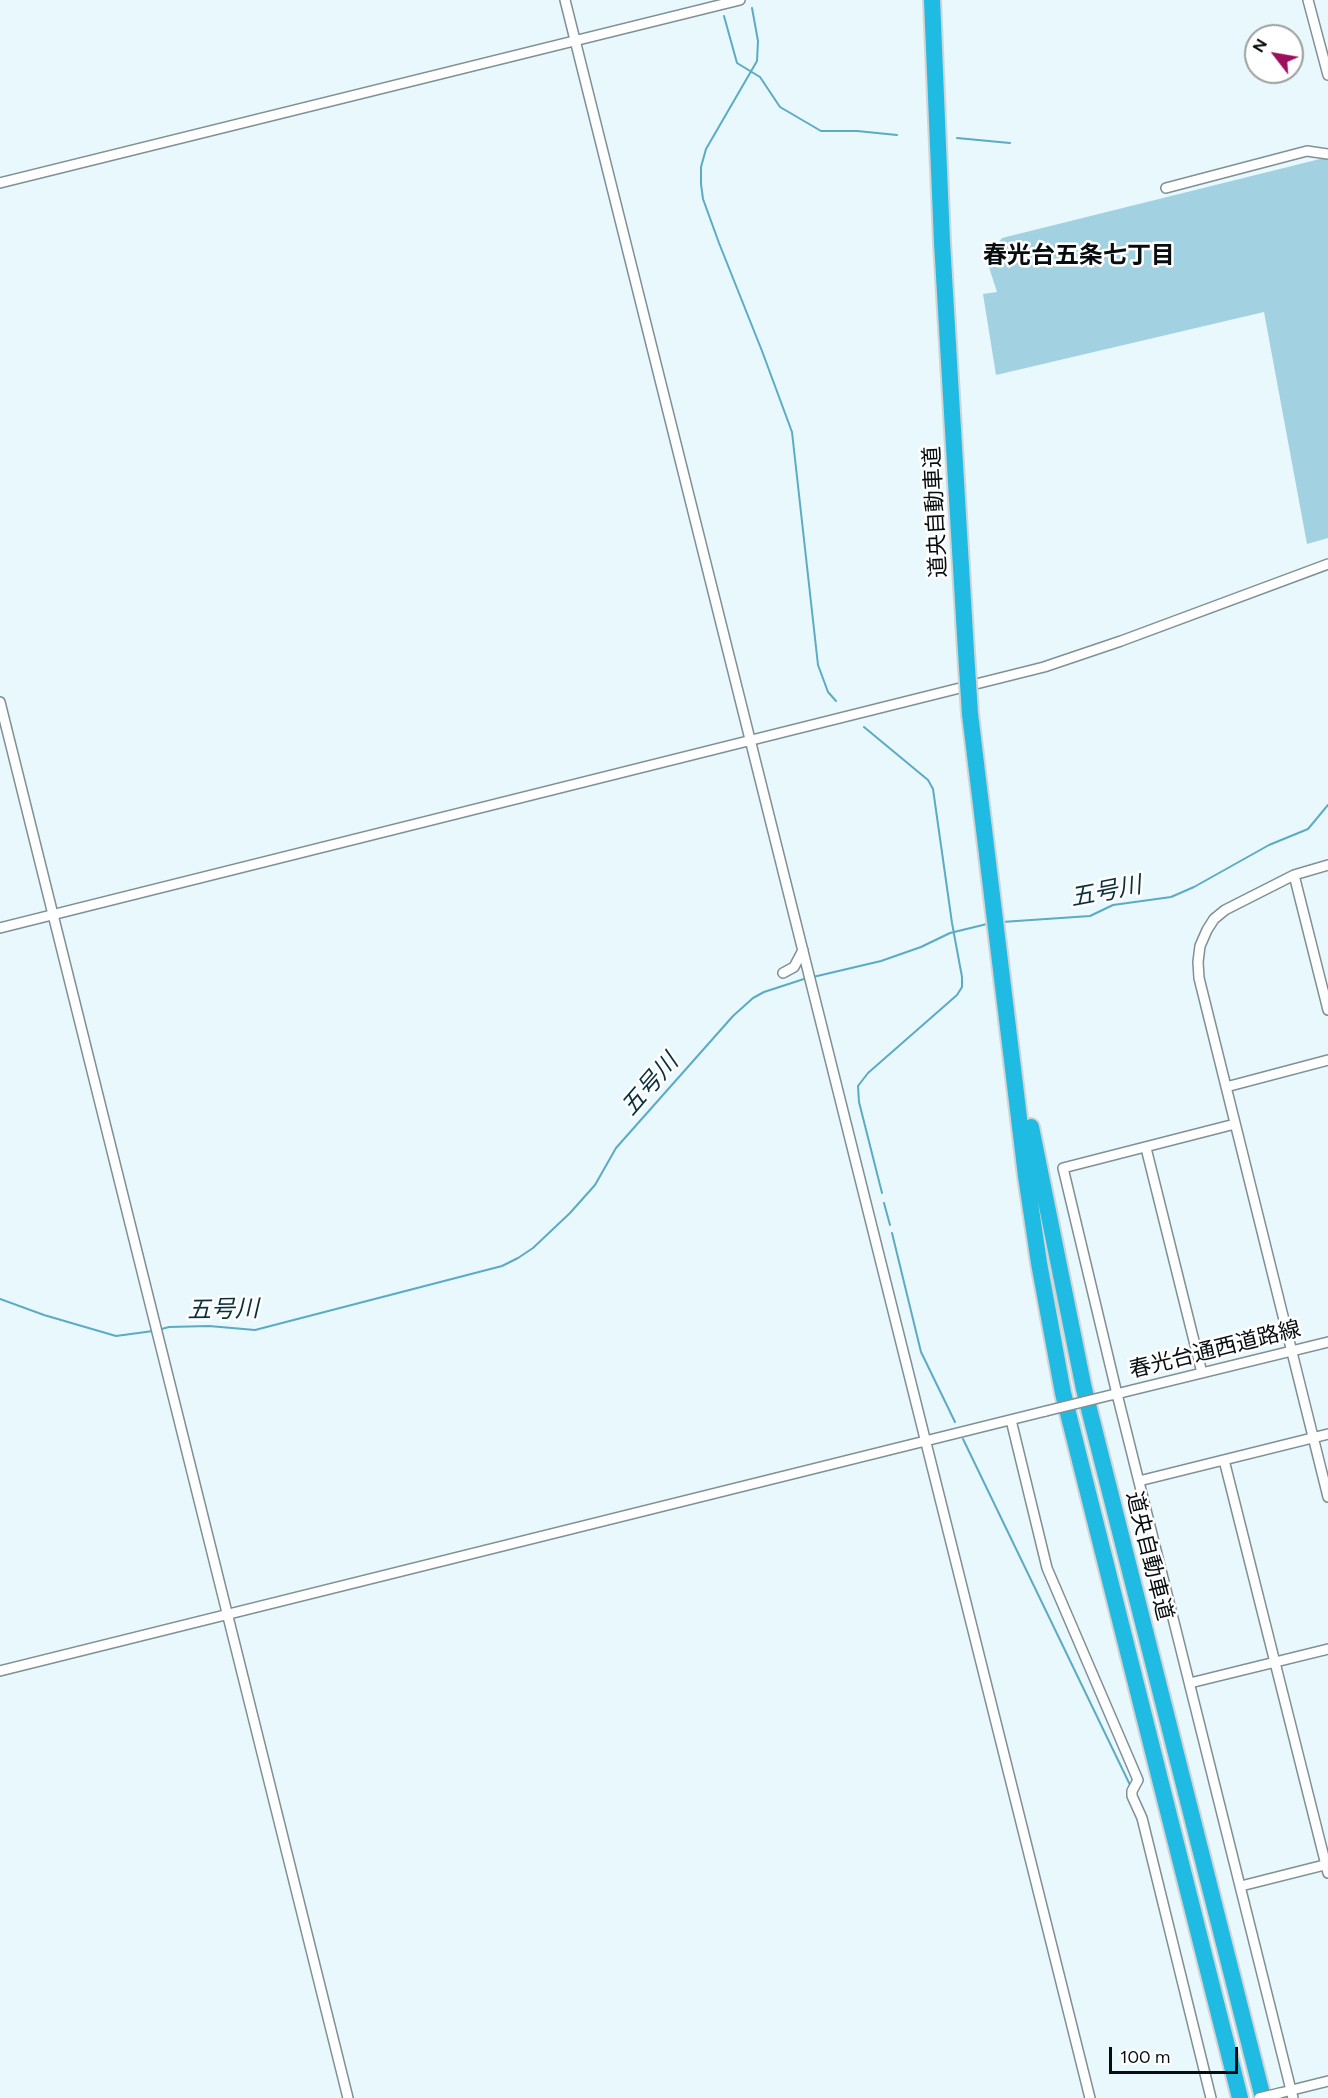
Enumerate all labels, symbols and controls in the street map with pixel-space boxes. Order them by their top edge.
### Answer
north arrow [1244,24,1304,84]
text: N [1249,35,1271,56]
district label: 春光台五条七丁目 [983,242,1175,270]
street label: 道央自動車道 [919,445,953,579]
water label: 五号川 [1068,871,1144,913]
water label: 五号川 [616,1048,684,1122]
water label: 五号川 [187,1295,259,1325]
street label: 春光台通西道路線 [1126,1316,1304,1384]
street label: 道央自動車道 [1120,1489,1178,1623]
scale bar [1112,2035,1241,2073]
text: 100 m [1120,2046,1170,2068]

